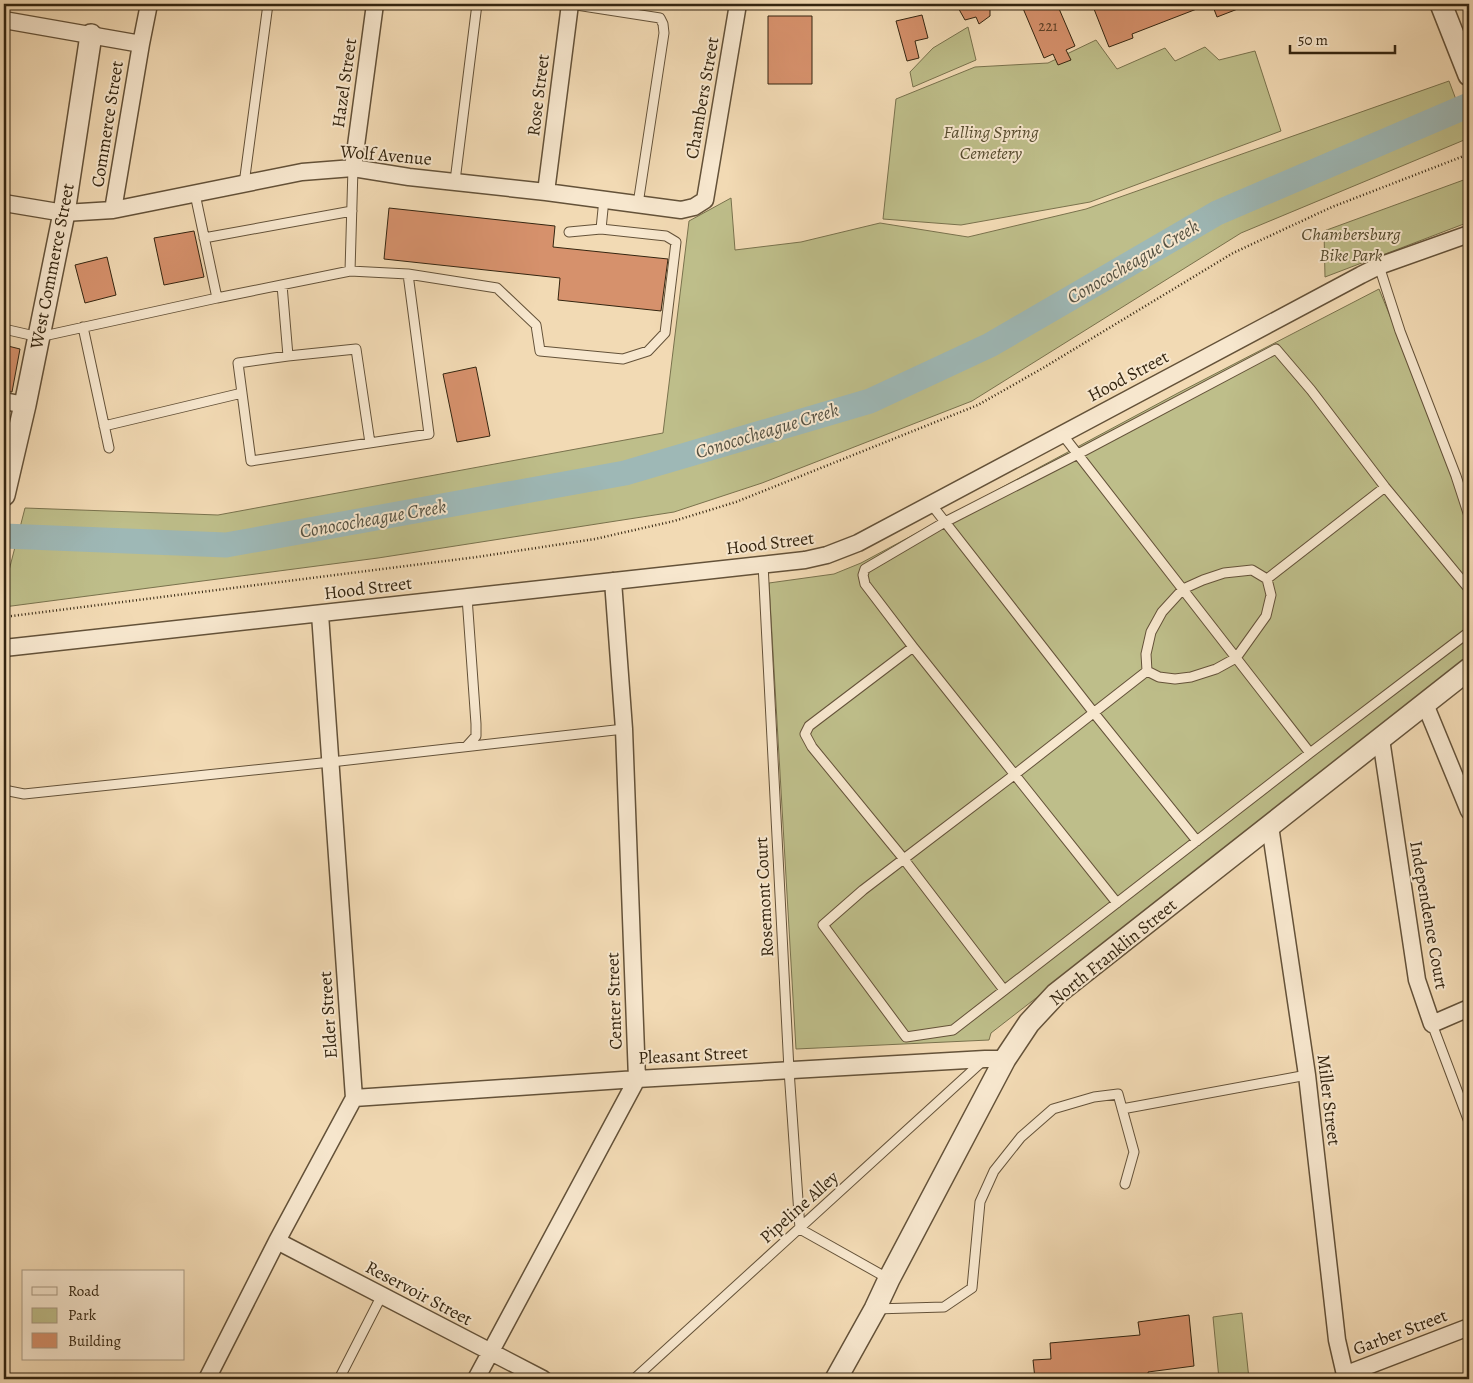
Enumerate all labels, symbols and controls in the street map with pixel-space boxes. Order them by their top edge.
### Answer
house number: 221 [1038,16,1058,36]
scale bar [1290,22,1396,54]
text: 50 m [1298,30,1328,50]
street label: Chambers Street [679,35,725,161]
street label: Hazel Street [326,37,362,129]
street label: Rose Street [521,53,555,137]
street label: Commerce Street [85,59,129,189]
park label: Falling Spring Cemetery [943,120,1039,165]
street label: Wolf Avenue [338,139,433,171]
street label: West Commerce Street [24,181,80,352]
water label: Conococheague Creek [1062,214,1204,310]
park label: Chambersburg Bike Park [1301,222,1401,267]
street label: Hood Street [1083,345,1173,407]
water label: Conococheague Creek [692,397,842,465]
water label: Conococheague Creek [298,493,448,545]
street label: Hood Street [725,526,816,560]
street label: Hood Street [323,571,414,605]
street label: Rosemont Court [749,836,779,958]
street label: Independence Court [1404,839,1454,991]
street label: North Franklin Street [1044,893,1182,1011]
street label: Center Street [600,952,628,1050]
street label: Elder Street [313,970,343,1059]
street label: Pleasant Street [637,1040,749,1070]
street label: Miller Street [1312,1053,1347,1147]
street label: Pipeline Alley [754,1165,844,1249]
street label: Reservoir Street [362,1255,477,1331]
legend [22,1270,185,1360]
text: Road [68,1281,100,1301]
street label: Garber Street [1349,1303,1451,1361]
text: Park [68,1305,97,1325]
text: Building [68,1331,121,1351]

